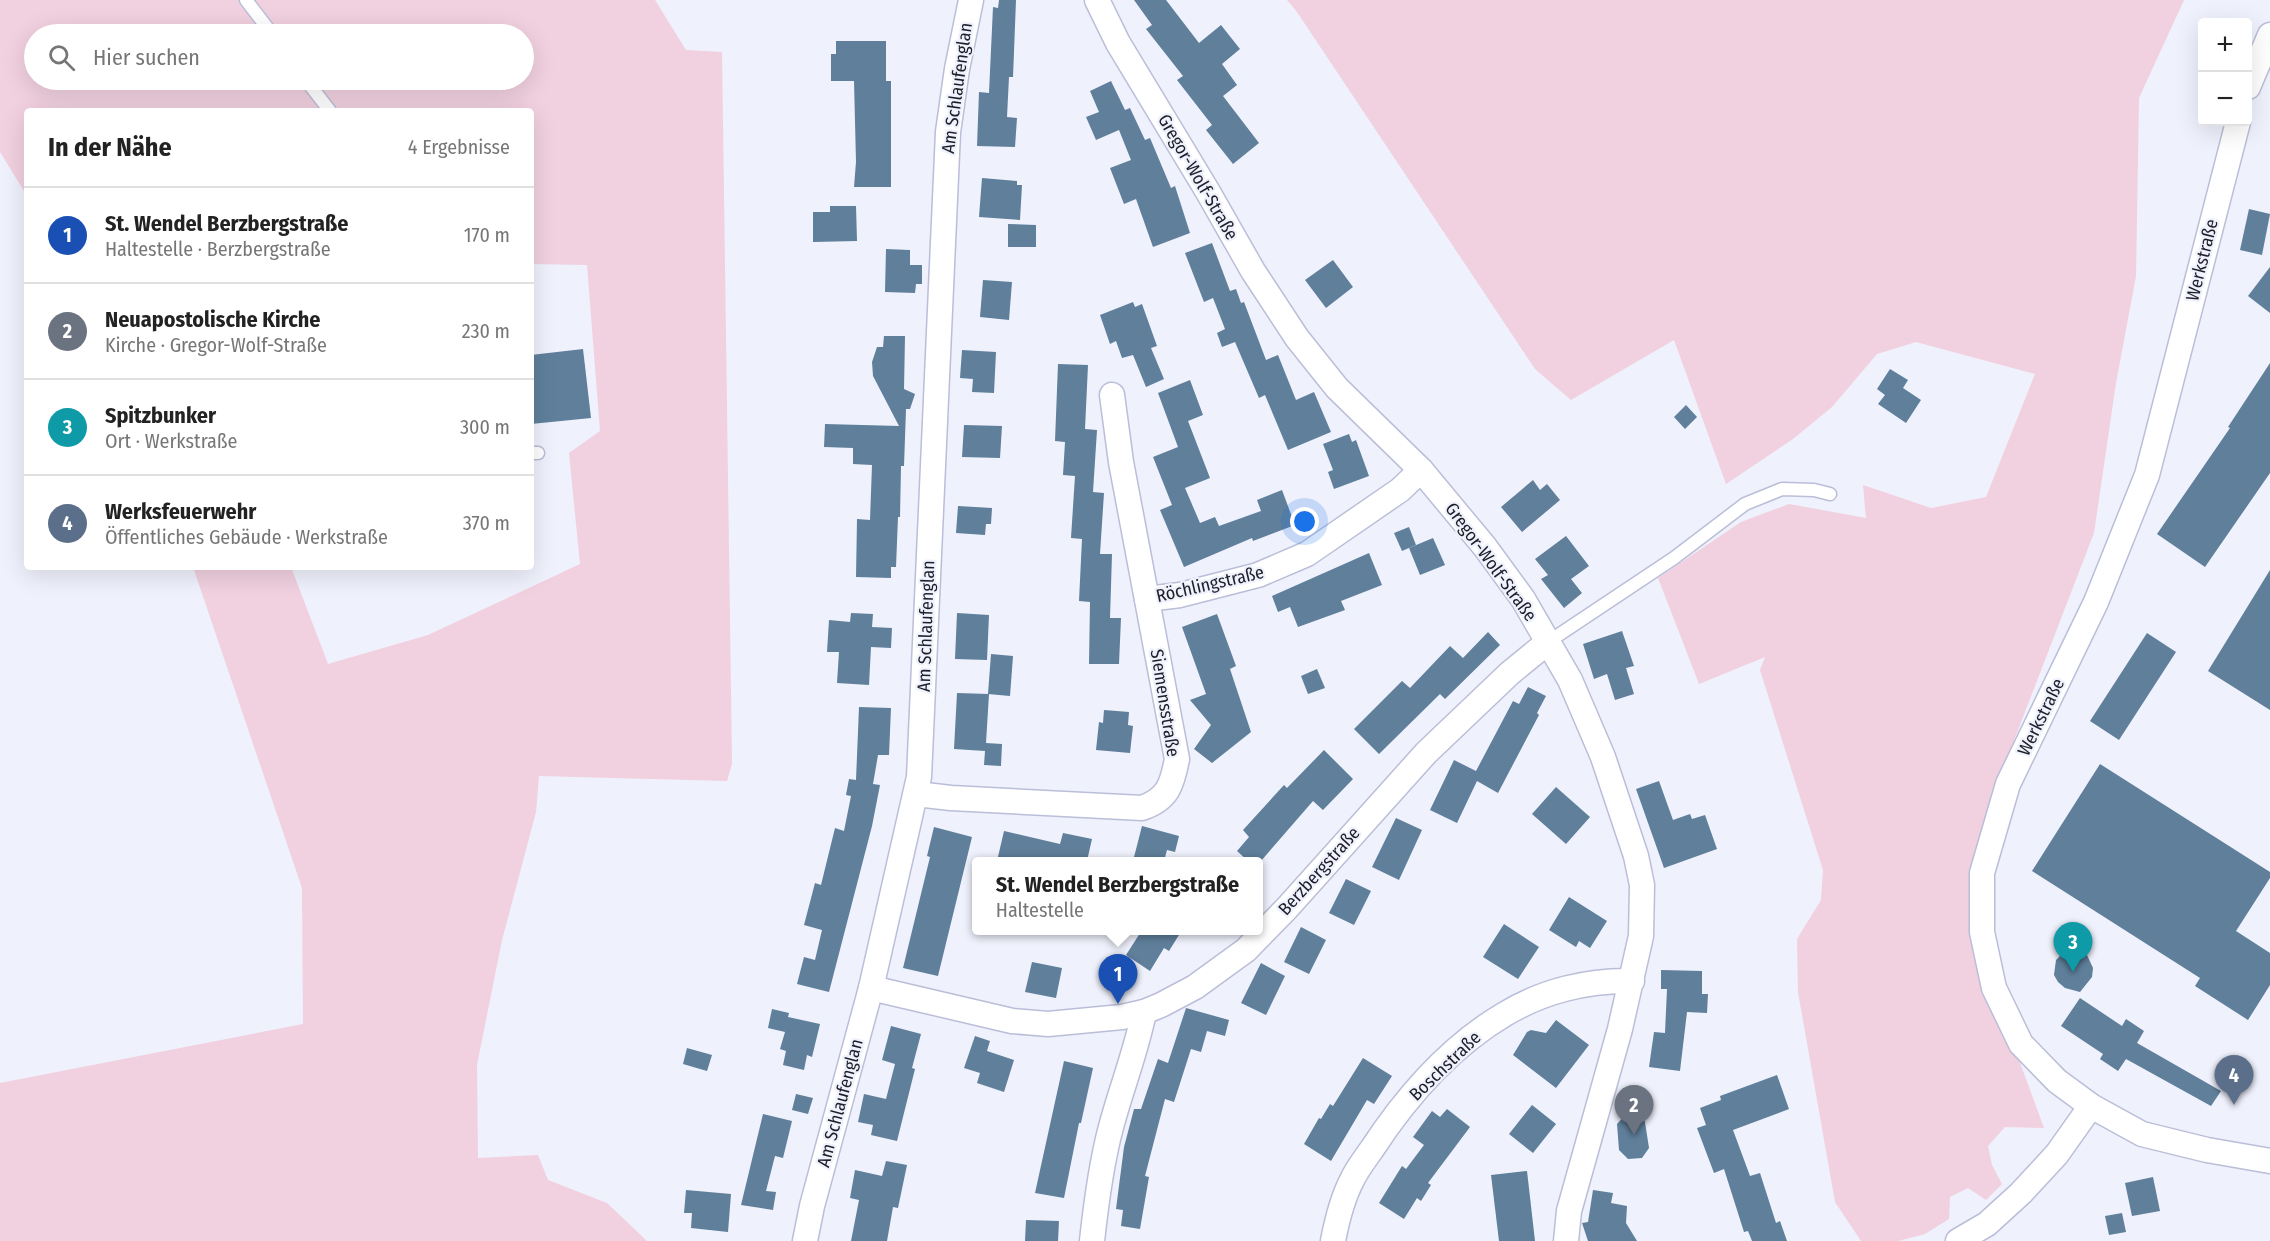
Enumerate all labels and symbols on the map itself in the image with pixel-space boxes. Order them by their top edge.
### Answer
street label: Am Schlaufenglan [937,21,977,155]
street label: Gregor-Wolf-Straße [1153,110,1243,244]
street label: Werkstraße [2181,217,2223,303]
street label: Gregor-Wolf-Straße [1441,498,1542,626]
your location [1290,507,1319,536]
street label: Am Schlaufenglan [913,560,939,692]
street label: Röchlingstraße [1154,561,1266,607]
street label: Siemensstraße [1146,648,1184,759]
street label: Werkstraße [2013,675,2069,759]
street label: Berzbergstraße [1274,822,1365,920]
pin: 3 [2054,922,2092,972]
pin: 1 [1098,954,1138,1004]
street label: Boschstraße [1405,1026,1485,1105]
street label: Am Schlaufenglan [812,1037,868,1169]
pin: 4 [2214,1056,2254,1105]
pin: 2 [1614,1086,1654,1135]

